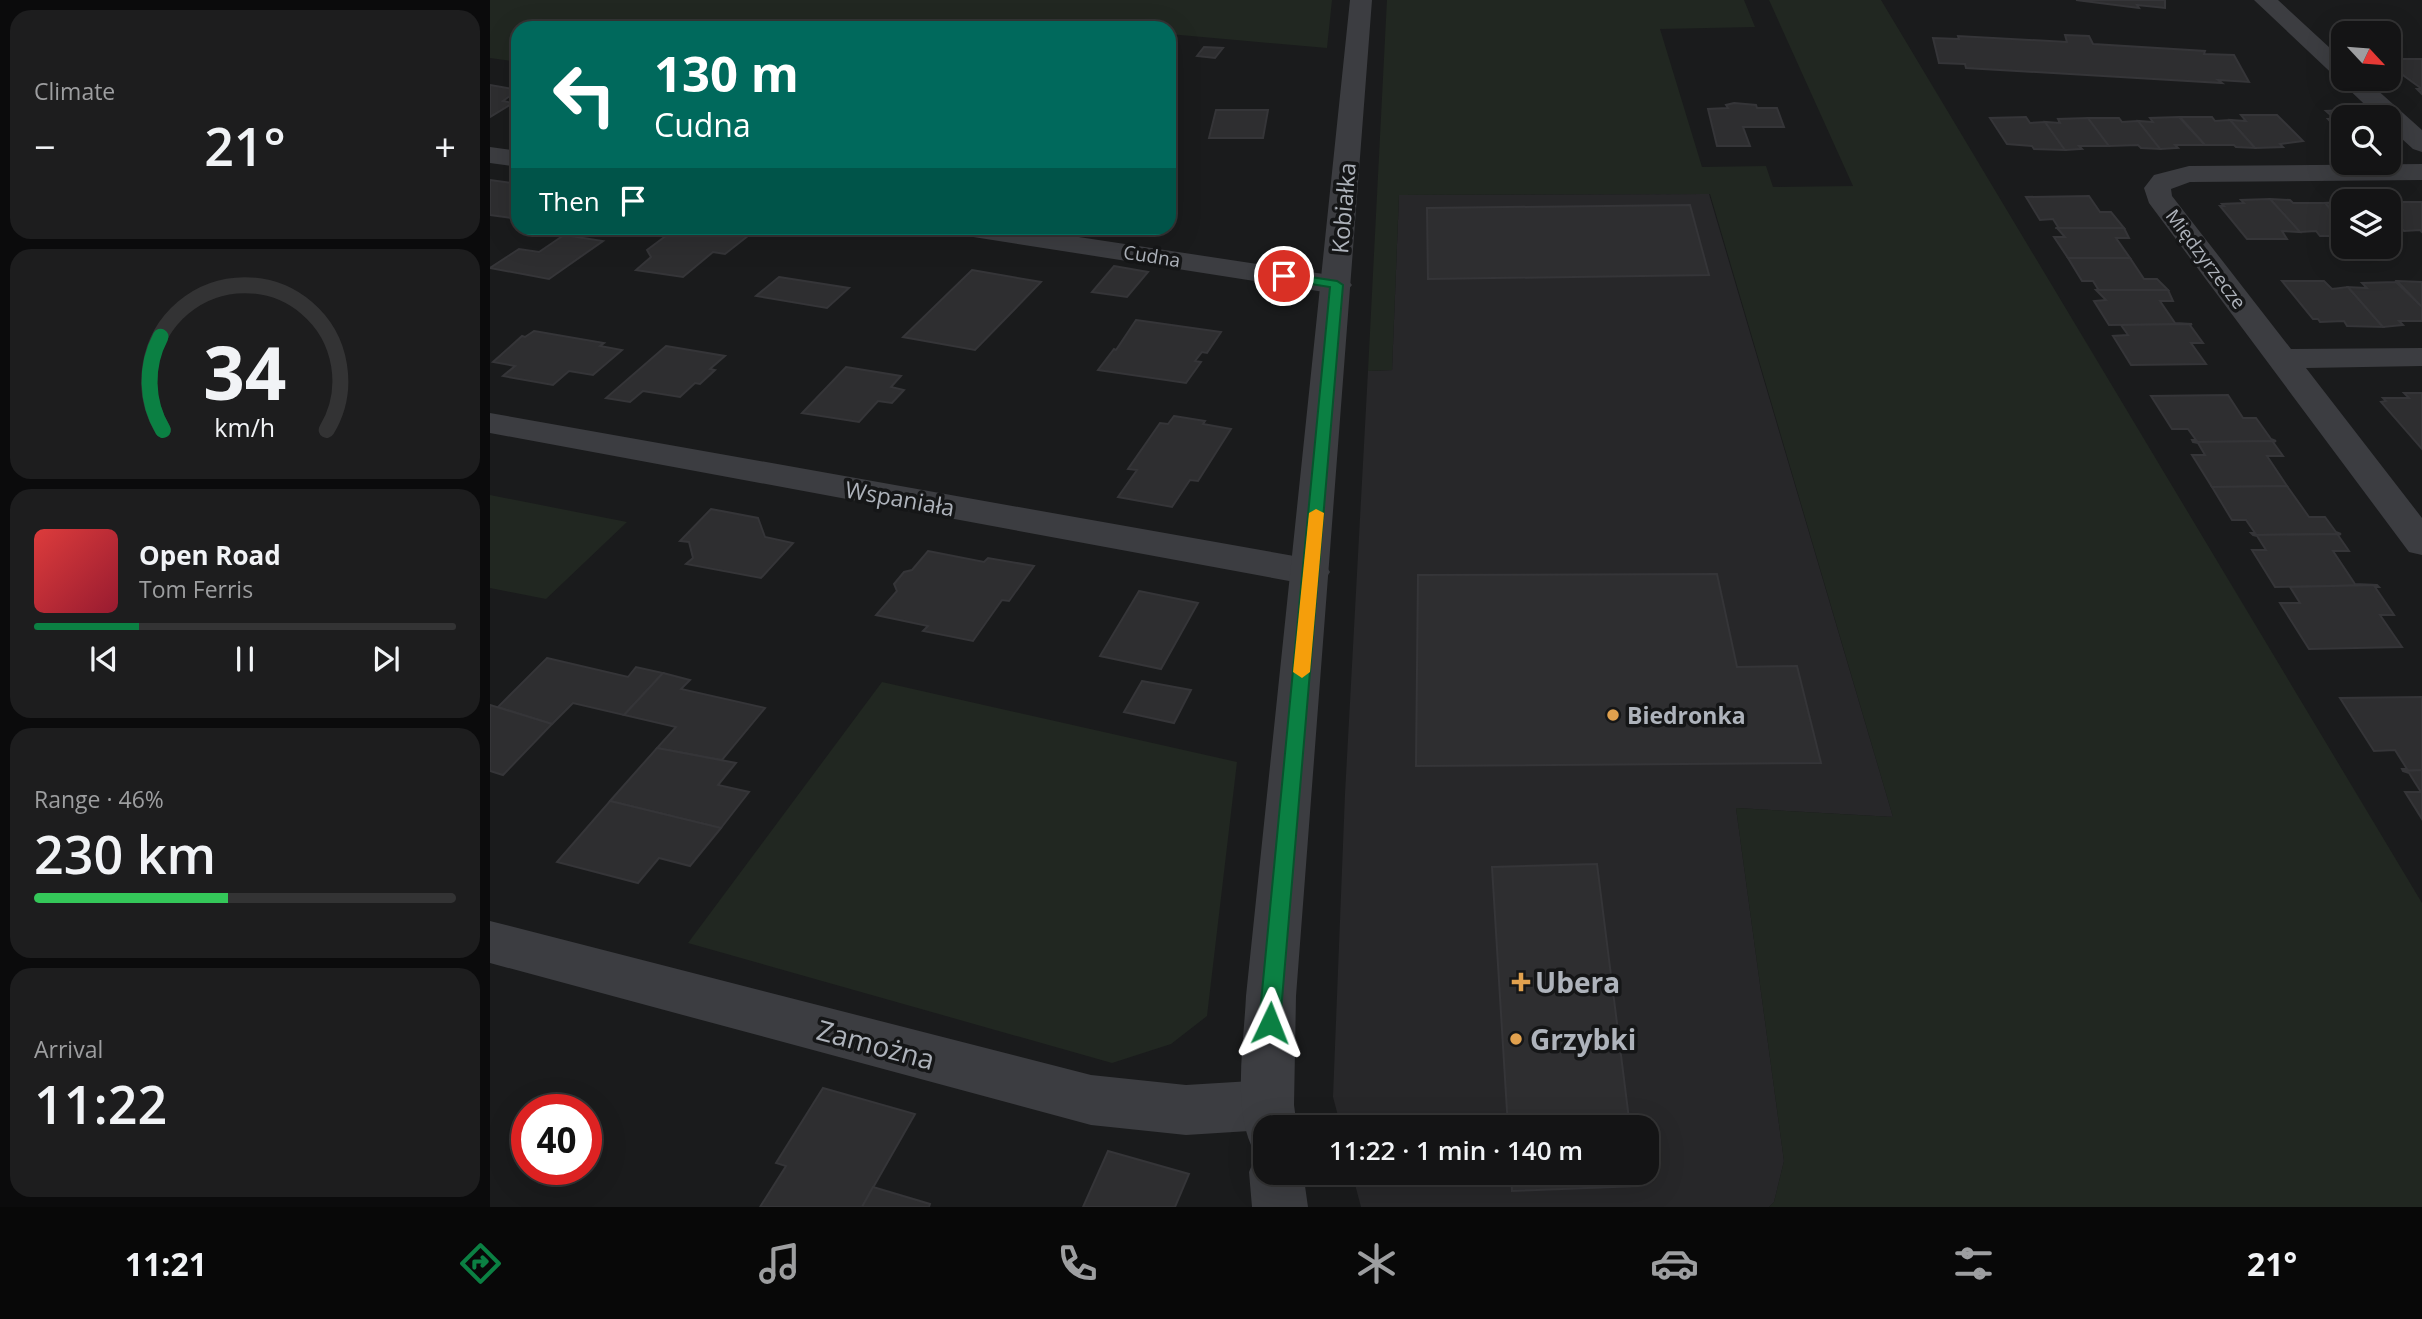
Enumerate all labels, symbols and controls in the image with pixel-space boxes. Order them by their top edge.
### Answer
north arrow [2331,21,2401,91]
map controls [2331,21,2401,259]
text: 130 m [654,40,799,106]
icon: left [539,49,630,140]
text: Climate [34,75,115,107]
text: Cudna [654,103,751,146]
button: search [2331,105,2401,175]
text: 21° [204,110,286,181]
text: − [34,120,56,172]
text: + [434,120,456,172]
street label: Kobiałka [1323,161,1363,255]
icon: arrive [614,182,652,220]
text: Then [539,183,600,219]
button: layers [2331,189,2401,259]
street label: Międzyrzecze [2160,204,2252,314]
street label: Cudna [1122,239,1182,273]
pin [1254,246,1314,306]
icon: arrive [1265,257,1303,295]
text: 34 [203,323,287,422]
text: km/h [215,410,275,444]
street label: Wspaniała [843,473,957,523]
text: Open Road [139,537,281,573]
text: Tom Ferris [139,573,253,605]
icon: previous [85,640,123,678]
icon: pause [226,640,264,678]
icon: next [367,640,405,678]
place label: Biedronka [1627,699,1746,731]
marker: Biedronka [1605,707,1621,723]
text: Range · 46% [34,783,164,815]
text: 230 km [34,818,216,889]
place label: Ubera [1535,963,1620,1001]
marker: Ubera [1513,974,1529,990]
position arrow [1233,986,1307,1060]
street label: Zamożna [813,1010,939,1078]
place label: Grzybki [1530,1020,1636,1058]
marker: Grzybki [1508,1031,1524,1047]
text: Arrival [34,1033,103,1065]
text: 11:22 [34,1068,167,1139]
speed limit sign: 40 [511,1094,602,1185]
text: 11:22 · 1 min · 140 m [1329,1132,1583,1168]
icon: directions [456,1239,505,1288]
icon: music [755,1239,804,1288]
icon: phone [1053,1239,1102,1288]
icon: climate [1352,1239,1401,1288]
icon: car [1650,1239,1699,1288]
icon: filters [1949,1239,1998,1288]
text: 11:21 [125,1242,207,1285]
text: 21° [2247,1242,2297,1285]

